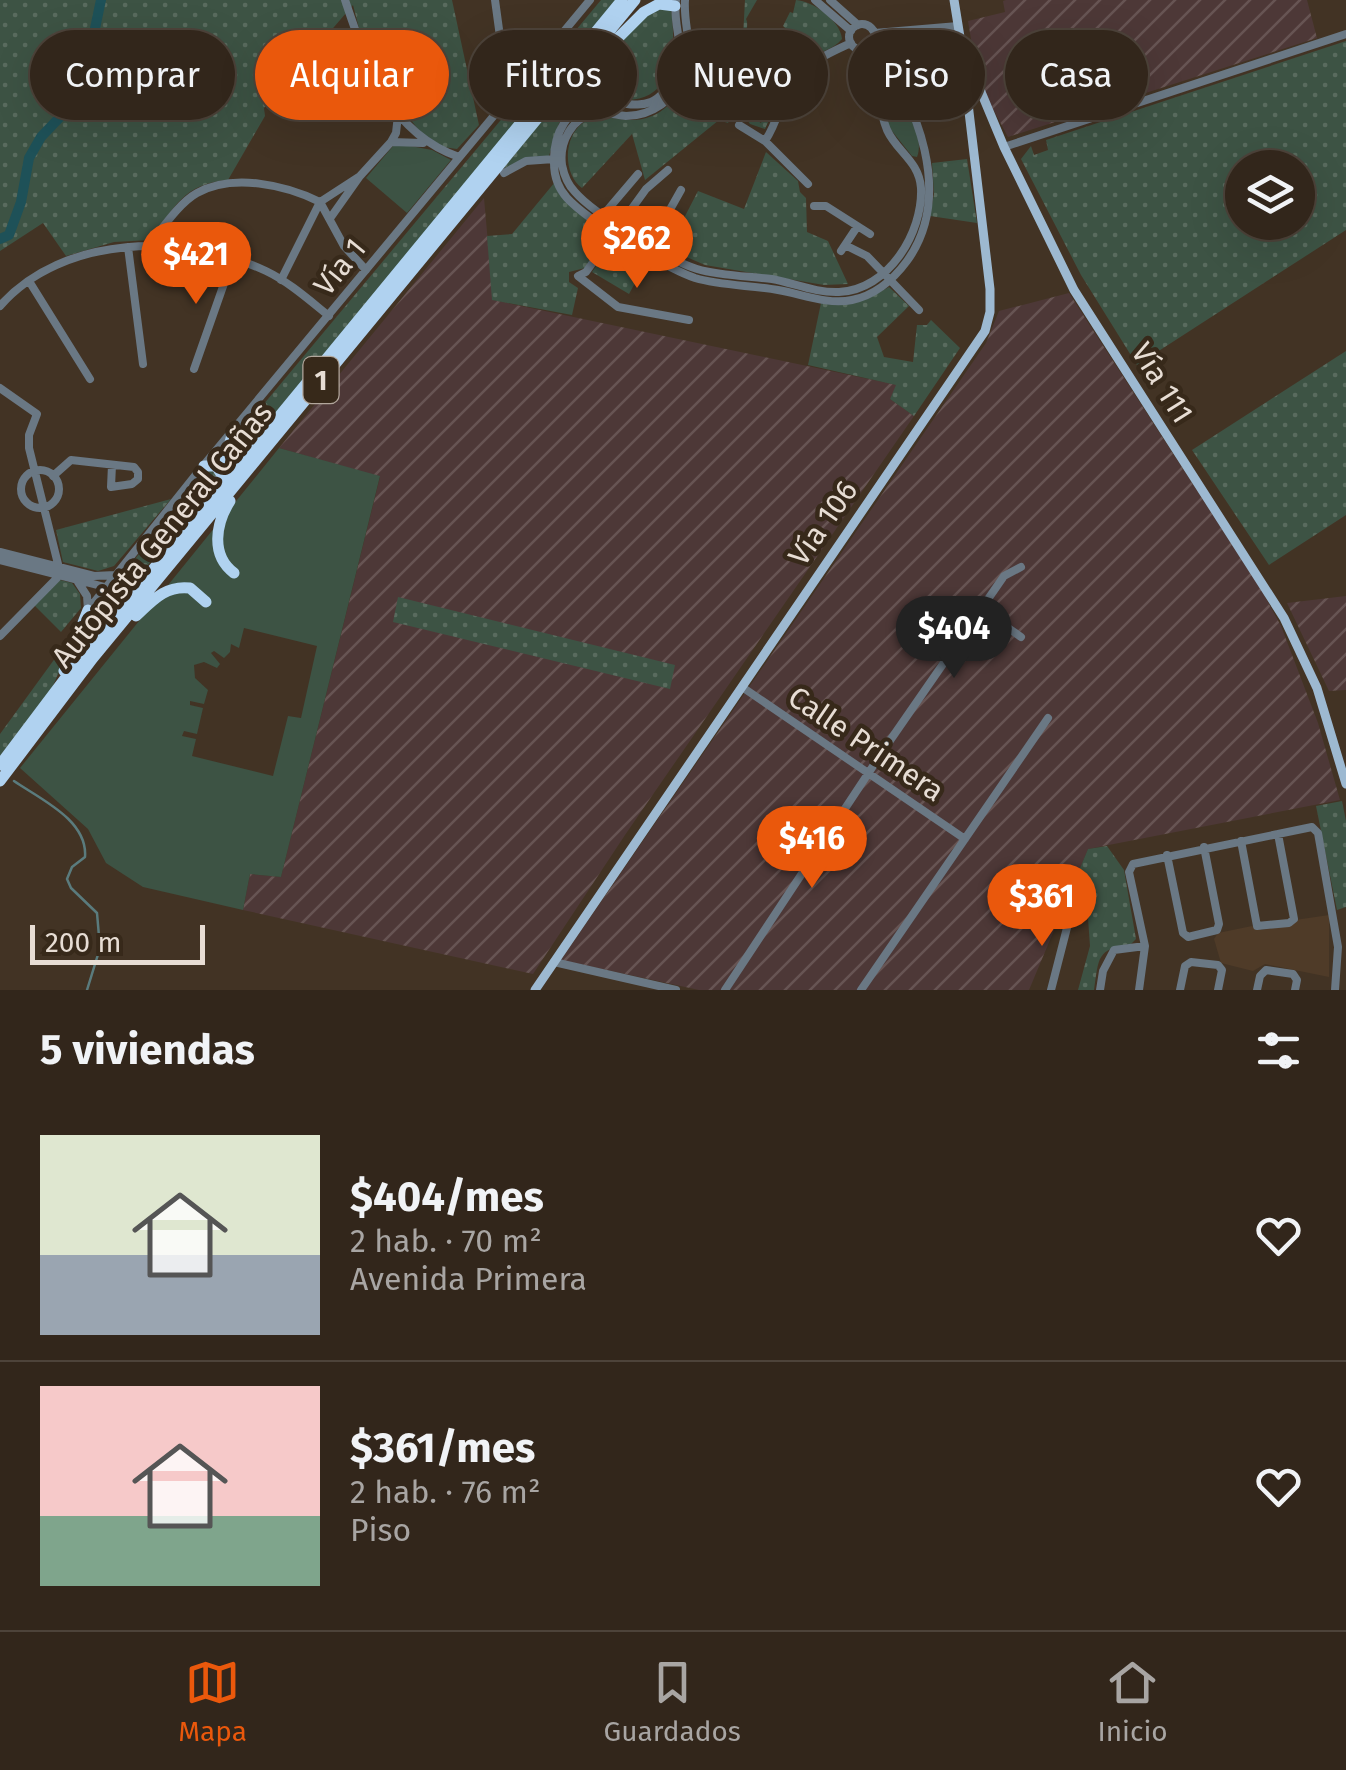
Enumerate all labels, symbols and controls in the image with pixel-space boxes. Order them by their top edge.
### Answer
chip: Comprar [30,30,235,120]
chip: Alquilar [255,30,449,120]
chip: Filtros [469,30,637,120]
chip: Nuevo [657,30,828,120]
chip: Piso [848,30,985,120]
chip: Casa [1005,30,1148,120]
map controls [1225,150,1315,240]
button: layers [1225,150,1315,240]
pin: $262 [578,206,696,291]
text: $262 [603,219,671,257]
pin: $421 [137,222,255,307]
street label: Vía 1 [306,231,374,303]
text: $421 [163,235,229,273]
street label: Vía 111 [1123,336,1201,430]
road number: 1 [304,357,338,403]
street label: Autopista General Cañas [44,395,280,675]
street label: Vía 106 [781,474,865,572]
pin: $404 [895,596,1013,681]
text: $404 [918,609,990,647]
street label: Calle Primera [781,679,951,809]
pin: $416 [753,806,871,891]
text: $416 [779,819,845,857]
pin: $361 [983,864,1101,949]
text: $361 [1009,877,1075,915]
scale bar [30,920,205,964]
text: 200 m [45,926,122,959]
icon: filters [1251,1023,1306,1078]
text: 5 viviendas [40,1025,255,1075]
text: $404/mes [350,1172,544,1222]
icon: home [120,1175,240,1295]
icon: heart [1251,1208,1306,1263]
text: 2 hab. · 70 m² [350,1222,542,1260]
text: Avenida Primera [350,1260,587,1298]
text: $361/mes [350,1423,535,1473]
icon: home [120,1426,240,1546]
icon: heart [1251,1459,1306,1514]
text: 2 hab. · 76 m² [350,1473,541,1511]
text: Piso [350,1511,411,1549]
tab: Mapa [178,1655,247,1748]
tab: Guardados [604,1655,741,1748]
tab: Inicio [1097,1655,1168,1748]

